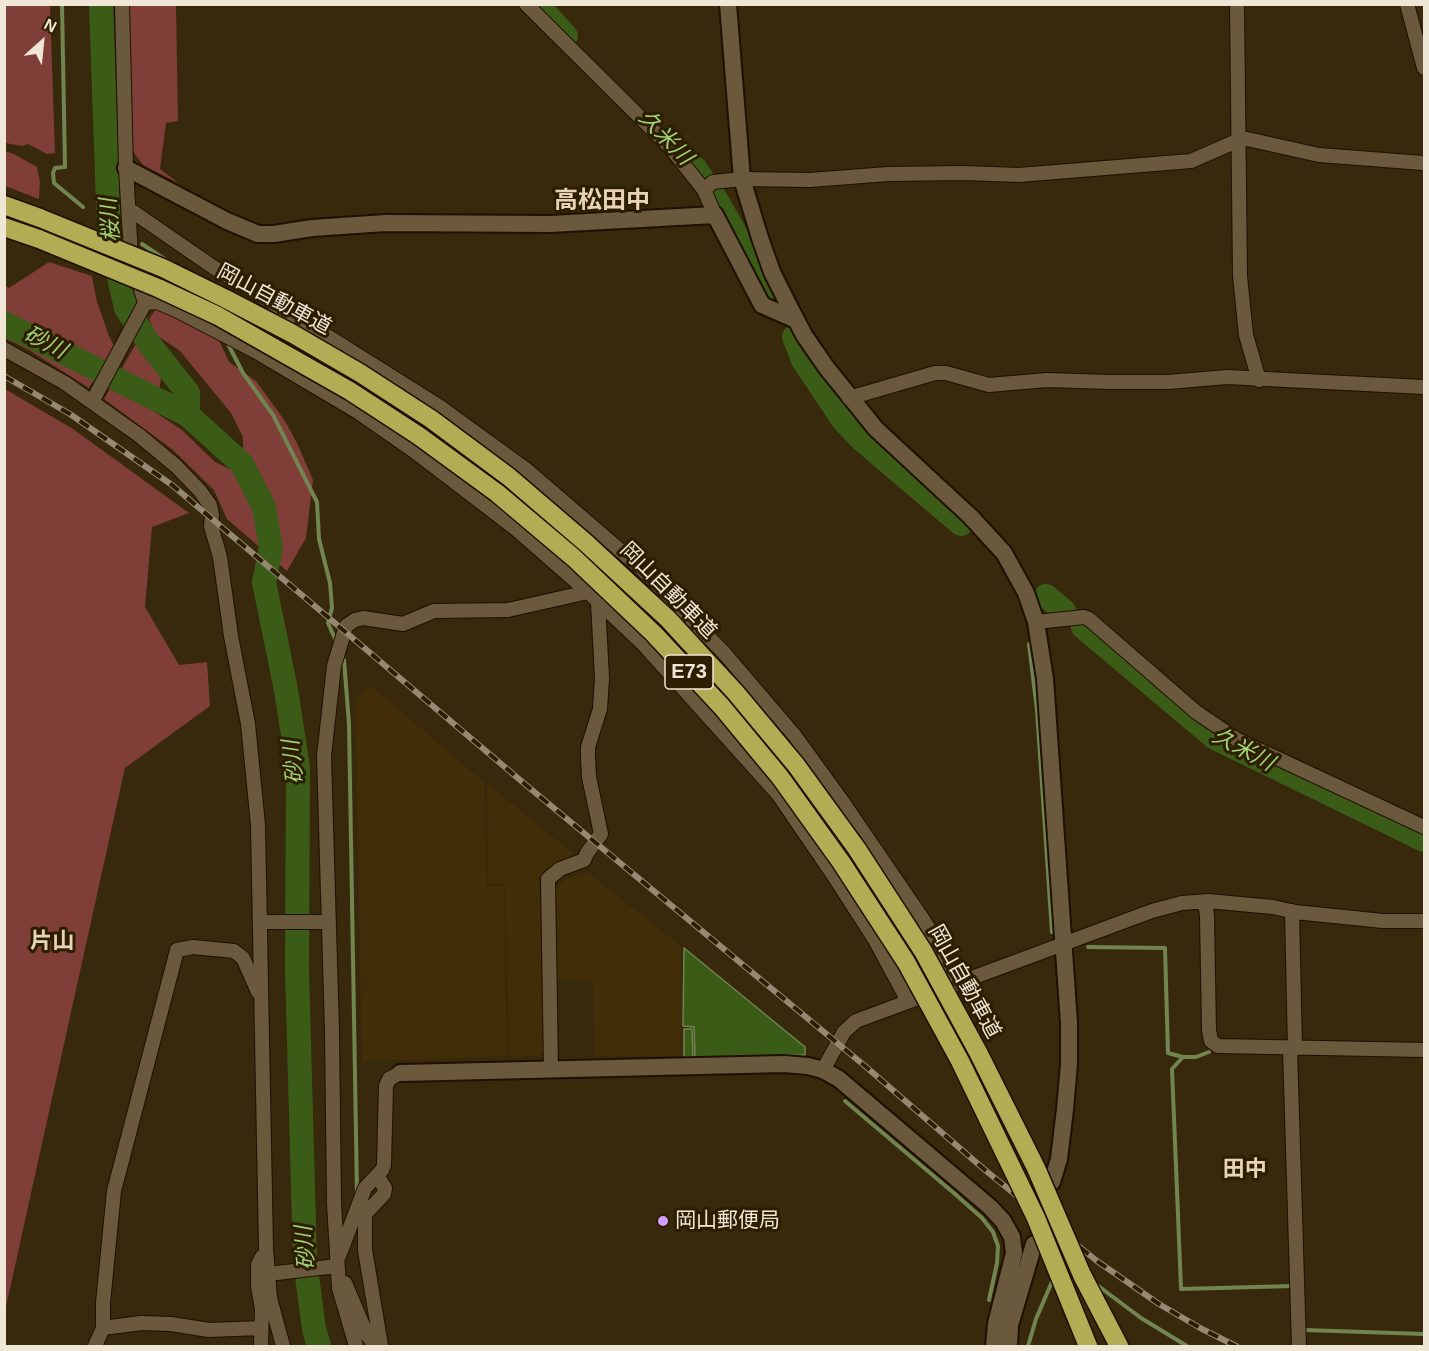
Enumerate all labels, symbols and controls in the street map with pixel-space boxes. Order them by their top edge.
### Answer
north arrow [12,12,72,72]
text: N [41,15,59,36]
water label: 久米川 [633,105,697,171]
district label: 高松田中 [554,187,650,215]
water label: 桜川 [96,197,126,243]
street label: 岡山自動車道 [212,259,336,341]
water label: 砂川 [19,321,71,365]
street label: 岡山自動車道 [615,538,721,644]
road number: E73 [665,655,713,689]
water label: 久米川 [1208,723,1278,777]
water label: 砂川 [279,739,309,785]
street label: 岡山自動車道 [922,921,1006,1043]
district label: 片山 [30,929,74,955]
district label: 田中 [1223,1157,1267,1183]
place label: 岡山郵便局 [675,1208,780,1234]
marker: 岡山郵便局 [656,1214,670,1228]
water label: 砂川 [291,1225,321,1271]

